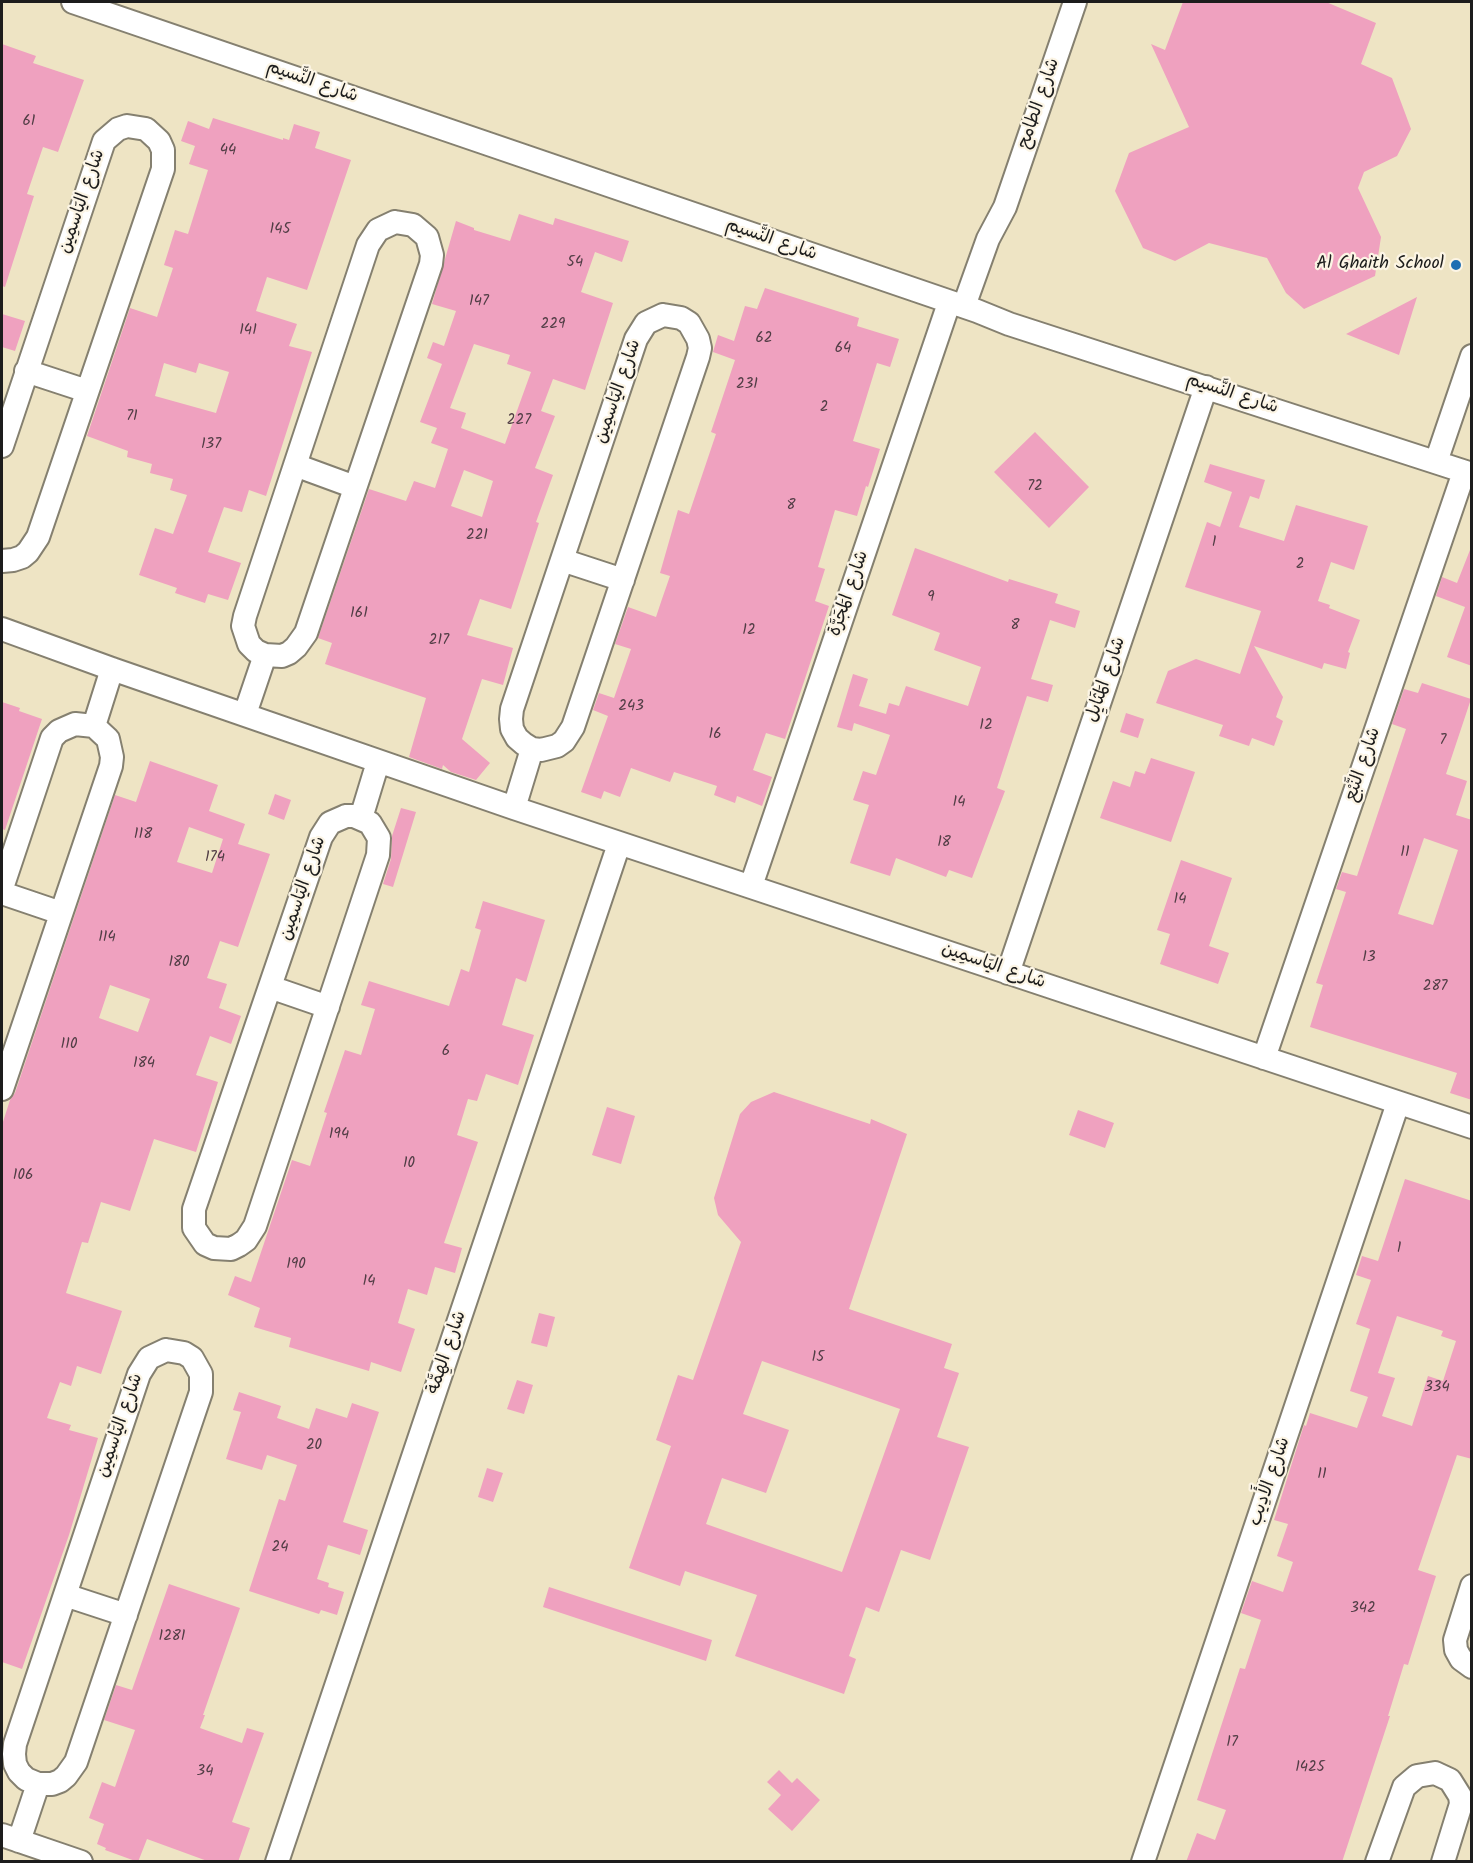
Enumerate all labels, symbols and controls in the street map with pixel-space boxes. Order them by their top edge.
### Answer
street label: شارع الطامح [1014,56,1066,152]
street label: شارع النَّسيم [264,57,360,109]
house number: 61 [22,113,36,131]
house number: 44 [220,142,236,160]
street label: شارع اليَاسمِين [55,147,111,257]
street label: شارع النَّسيم [723,215,819,267]
house number: 145 [269,221,291,239]
house number: 54 [567,254,583,272]
place label: Al Ghaith School [1316,254,1444,276]
marker: Al Ghaith School [1449,258,1463,272]
house number: 147 [469,293,489,311]
house number: 229 [541,316,565,334]
house number: 141 [239,322,257,340]
house number: 62 [755,330,773,348]
street label: شارع اليَاسمِين [591,337,647,447]
house number: 64 [835,340,851,358]
street label: شارع النَّسيم [1183,370,1281,420]
house number: 231 [736,376,758,394]
house number: 2 [820,399,828,417]
house number: 71 [126,408,138,426]
house number: 227 [507,412,531,430]
house number: 137 [201,436,221,454]
house number: 72 [1027,478,1043,496]
house number: 8 [786,497,796,515]
house number: 221 [466,527,488,545]
house number: 1 [1212,534,1216,552]
street label: شارع المَجَرَّة [825,548,875,640]
house number: 2 [1296,556,1304,574]
house number: 9 [927,589,935,607]
house number: 161 [350,605,368,623]
house number: 8 [1010,617,1020,635]
house number: 12 [742,622,756,640]
house number: 217 [429,632,449,650]
street label: شارع المَثَايِل [1082,635,1132,725]
house number: 243 [618,698,644,716]
house number: 12 [979,717,993,735]
street label: شارع النَّبْع [1341,725,1387,805]
house number: 16 [708,726,722,744]
house number: 7 [1440,732,1446,750]
house number: 14 [953,794,965,812]
house number: 118 [134,826,152,844]
street label: شارع اليَاسمِين [276,834,332,944]
house number: 18 [937,834,951,852]
house number: 11 [1400,844,1410,862]
house number: 174 [205,849,225,867]
house number: 14 [1174,891,1186,909]
house number: 114 [98,929,116,947]
street label: شارع اليَاسمِين [938,939,1048,995]
house number: 13 [1362,949,1376,967]
house number: 180 [168,954,190,972]
house number: 287 [1423,978,1447,996]
house number: 110 [61,1036,77,1054]
house number: 6 [442,1043,450,1061]
house number: 184 [133,1055,155,1073]
house number: 194 [329,1126,349,1144]
house number: 10 [403,1155,415,1173]
house number: 106 [13,1167,33,1185]
house number: 1 [1397,1240,1401,1258]
house number: 190 [286,1256,306,1274]
house number: 14 [363,1273,375,1291]
street label: شارع الهِمَّة [424,1308,472,1398]
house number: 15 [812,1349,824,1367]
street label: شارع اليَاسمِين [93,1371,149,1481]
house number: 334 [1424,1379,1450,1397]
street label: شارع الأَدِيب [1246,1435,1296,1529]
house number: 20 [306,1437,322,1455]
house number: 11 [1317,1466,1327,1484]
house number: 24 [272,1539,288,1557]
house number: 342 [1350,1600,1376,1618]
house number: 1281 [158,1628,186,1646]
house number: 17 [1226,1734,1238,1752]
house number: 1425 [1295,1759,1325,1777]
house number: 34 [197,1763,213,1781]

